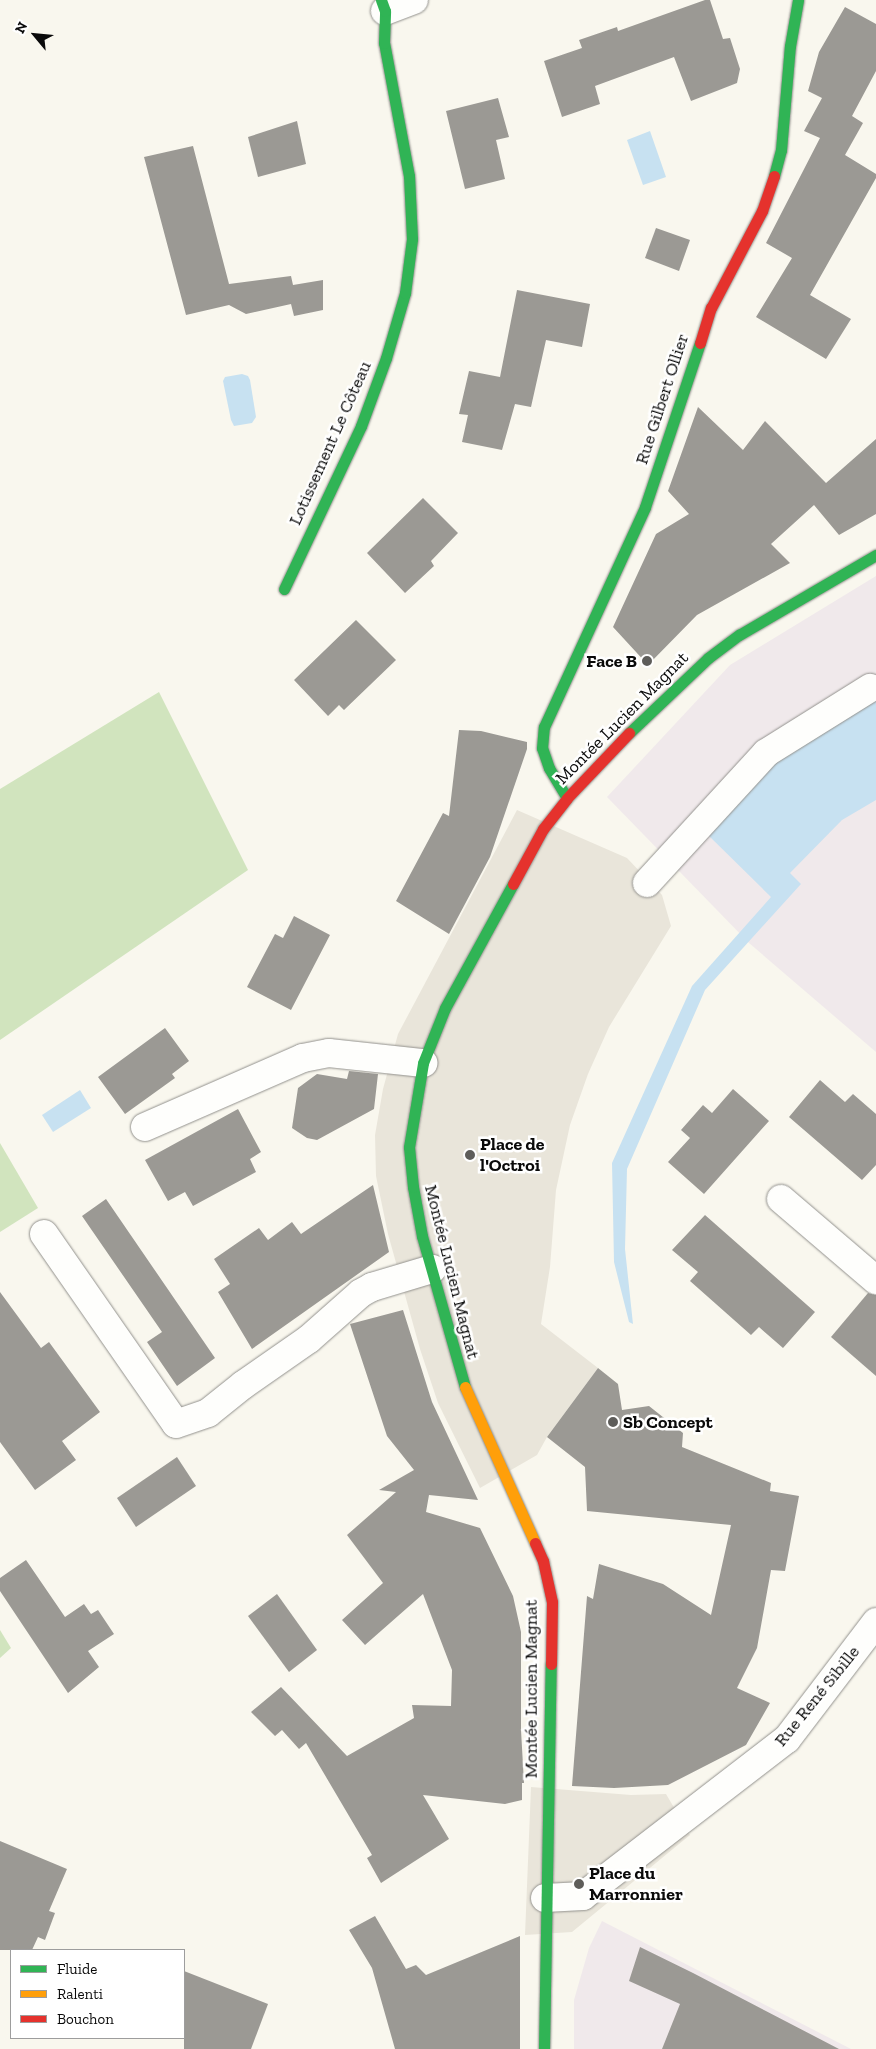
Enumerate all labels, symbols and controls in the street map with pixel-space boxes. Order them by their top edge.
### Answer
north arrow [10,10,60,60]
text: N [11,19,31,36]
street label: Rue Gilbert Ollier [631,331,693,467]
street label: Lotissement Le Côteau [284,358,376,528]
street label: Montée Lucien Magnat [551,647,693,789]
place label: Face B [586,650,637,672]
marker: Face B [641,655,653,667]
place label: Place de l'Octroi [480,1134,544,1176]
marker: Place de l'Octroi [464,1149,476,1161]
street label: Montée Lucien Magnat [420,1183,484,1361]
place label: Sb Concept [623,1411,713,1433]
marker: Sb Concept [607,1416,619,1428]
street label: Montée Lucien Magnat [520,1600,542,1778]
street label: Rue René Sibille [770,1641,864,1751]
place label: Place du Marronnier [589,1863,683,1906]
marker: Place du Marronnier [573,1878,585,1890]
legend [10,1949,185,2039]
text: Fluide [57,1960,97,1978]
text: Ralenti [57,1985,103,2003]
text: Bouchon [57,2010,114,2028]

